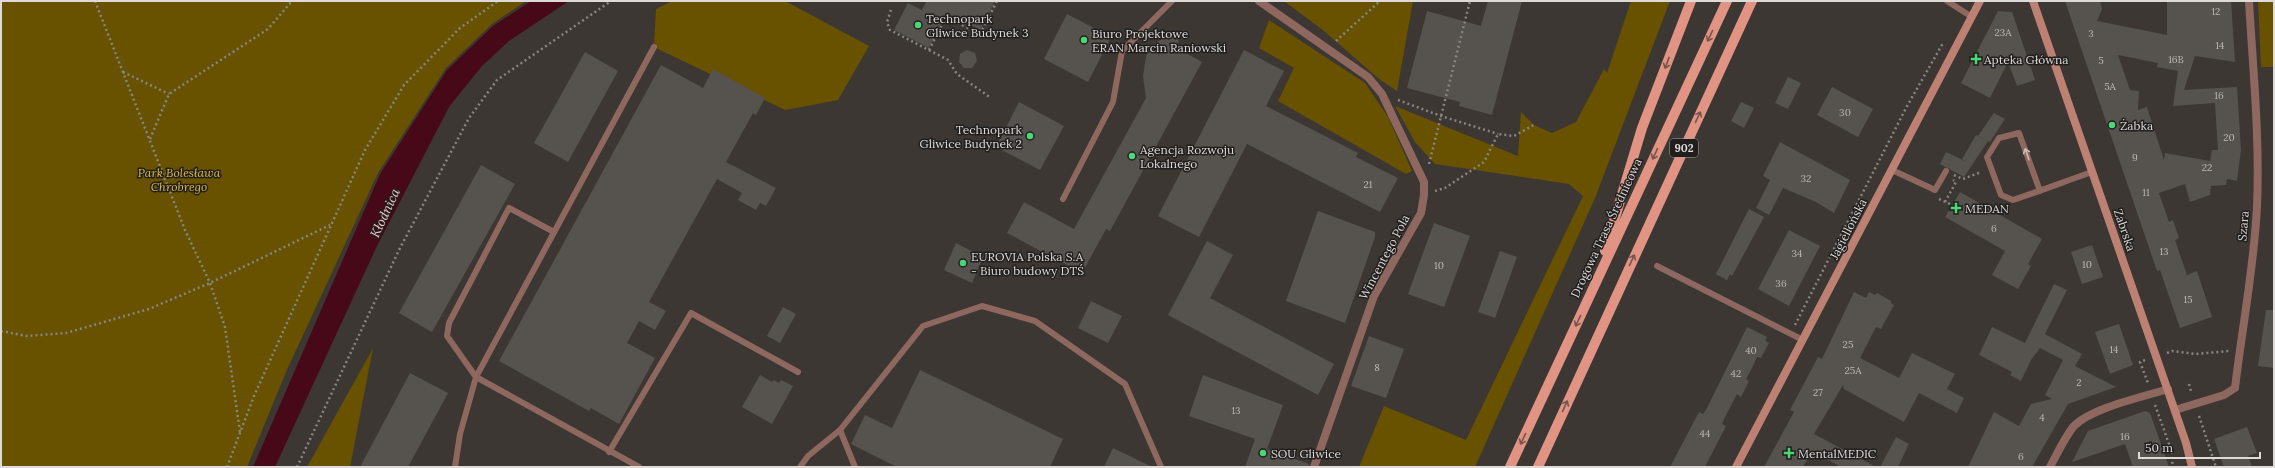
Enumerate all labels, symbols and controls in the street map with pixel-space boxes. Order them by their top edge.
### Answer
house number: 12 [2211,5,2221,18]
place label: Technopark Gliwice Budynek 3 [926,11,1029,40]
marker: Technopark Gliwice Budynek 3 [913,20,923,30]
place label: Biuro Projektowe ERAN Marcin Raniowski [1092,26,1226,55]
house number: 23A [1994,26,2012,39]
house number: 3 [2088,27,2094,40]
one-way arrow [1706,30,1713,42]
marker: Biuro Projektowe ERAN Marcin Raniowski [1079,35,1089,45]
house number: 14 [2215,39,2225,52]
place label: Apteka Główna [1983,52,2068,67]
house number: 16B [2168,53,2184,66]
marker: Apteka Główna [1971,54,1981,64]
house number: 5 [2098,54,2104,67]
one-way arrow [1662,57,1670,69]
house number: 5A [2104,80,2117,93]
house number: 16 [2214,89,2224,102]
house number: 30 [1839,106,1851,119]
one-way arrow [1695,111,1702,123]
place label: Żabka [2120,118,2153,133]
marker: Żabka [2107,120,2117,130]
place label: Technopark Gliwice Budynek 2 [920,122,1023,151]
marker: Technopark Gliwice Budynek 2 [1025,131,1035,141]
house number: 20 [2223,131,2235,144]
road number: 902 [1670,139,1698,157]
place label: Agencja Rozwoju Lokalnego [1139,142,1234,171]
one-way arrow [1651,148,1658,160]
one-way arrow [2022,148,2030,160]
marker: Agencja Rozwoju Lokalnego [1127,151,1137,161]
house number: 9 [2132,151,2138,164]
street label: Drogowa Trasa Średnicowa [1567,156,1645,300]
house number: 22 [2202,161,2212,174]
park label: Park Bolesława Chrobrego [138,165,221,194]
house number: 32 [1801,172,1811,185]
house number: 21 [1363,178,1373,191]
water label: Kłodnica [366,185,404,240]
house number: 11 [2142,186,2150,199]
street label: Jagiellońska [1826,196,1870,263]
place label: MEDAN [1965,201,2009,216]
marker: MEDAN [1950,202,1962,214]
street label: Zabrska [2111,207,2139,253]
street label: Szara [2234,210,2252,242]
street label: Wincentego Pola [1355,212,1413,302]
house number: 6 [1991,222,1997,235]
house number: 13 [2159,245,2169,258]
house number: 34 [1792,247,1803,260]
place label: EUROVIA Polska S.A - Biuro budowy DTŚ [971,249,1084,278]
one-way arrow [1629,254,1636,266]
marker: EUROVIA Polska S.A - Biuro budowy DTŚ [958,258,968,268]
house number: 10 [2082,258,2092,271]
house number: 10 [1434,259,1444,272]
house number: 36 [1775,277,1787,290]
house number: 15 [2183,293,2193,306]
one-way arrow [1574,315,1581,327]
house number: 25 [1843,338,1853,351]
house number: 14 [2109,343,2119,356]
house number: 40 [1745,344,1757,357]
house number: 8 [1374,361,1380,374]
house number: 25A [1844,364,1862,377]
house number: 42 [1731,367,1741,380]
house number: 2 [2076,376,2082,389]
house number: 27 [1813,386,1823,399]
one-way arrow [1562,400,1569,412]
house number: 13 [1231,404,1241,417]
house number: 4 [2039,411,2045,424]
house number: 44 [1700,427,1711,440]
house number: 16 [2120,430,2130,443]
one-way arrow [1519,432,1526,444]
scale bar [2139,434,2260,460]
text: 50 m [2145,440,2173,455]
place label: SOU Gliwice [1271,446,1341,461]
place label: MentalMEDIC [1798,446,1877,461]
marker: MentalMEDIC [1783,447,1795,459]
marker: SOU Gliwice [1258,448,1268,458]
house number: 6 [2018,450,2024,463]

